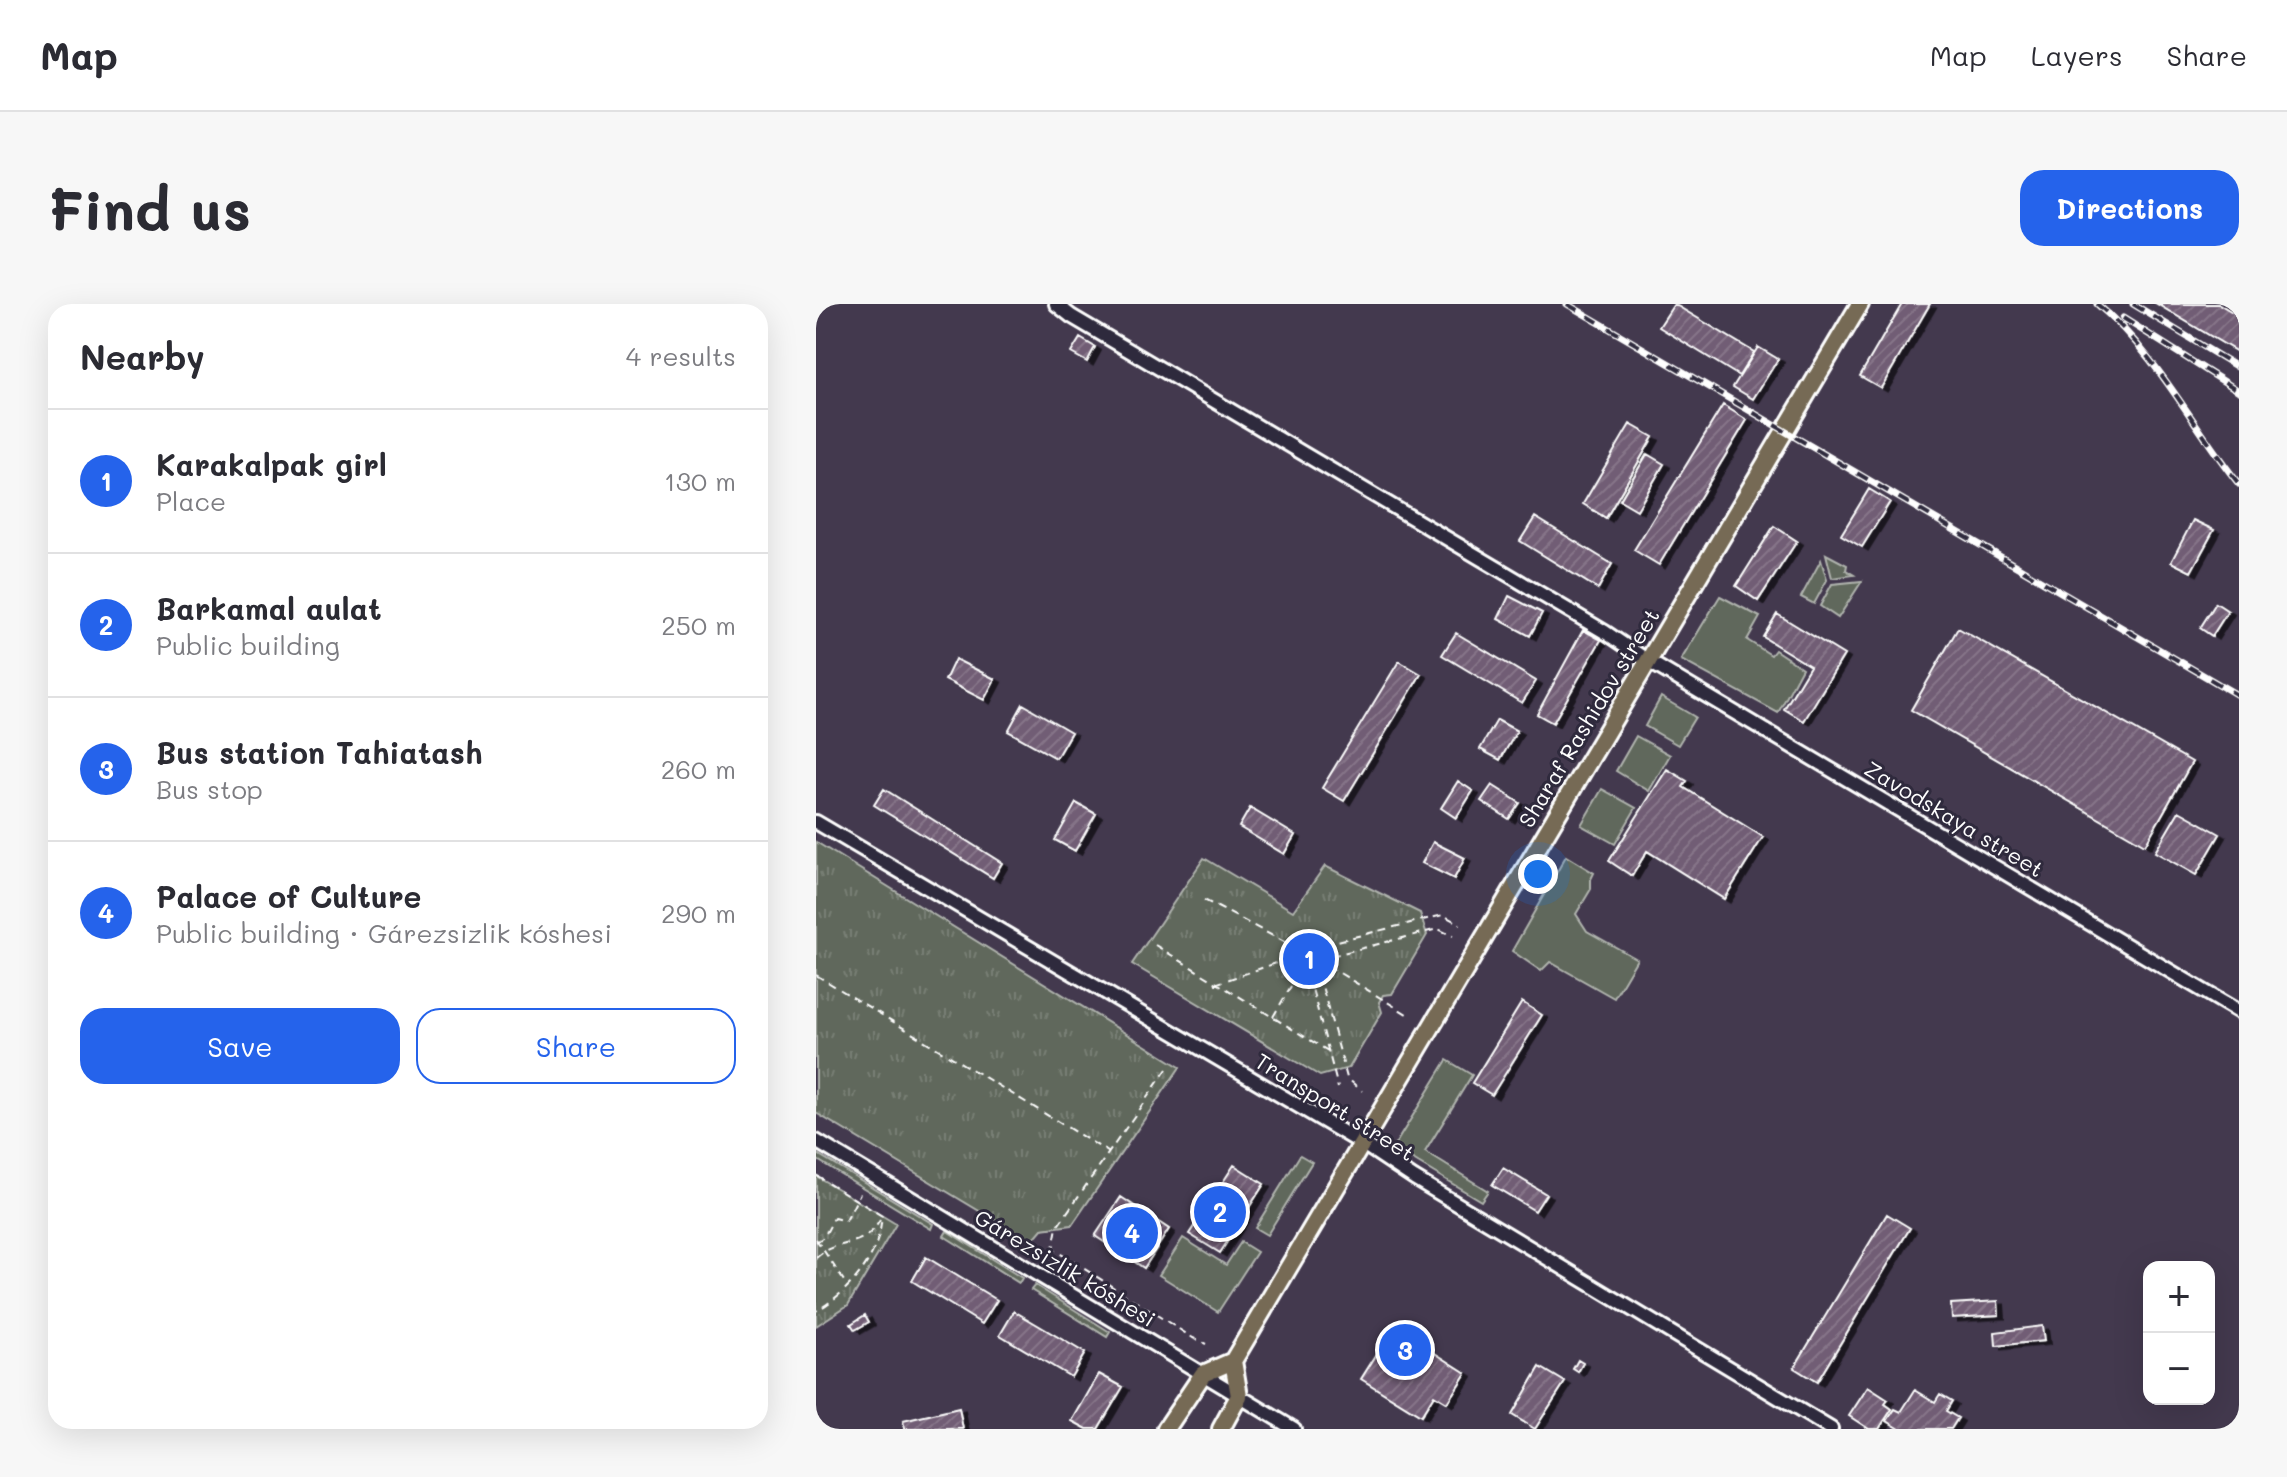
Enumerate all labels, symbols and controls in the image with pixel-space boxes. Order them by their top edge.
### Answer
text: Map [40,30,118,80]
text: Map [1930,37,1987,73]
text: Layers [2031,37,2123,73]
text: Share [2167,37,2247,73]
button: Directions [2020,170,2239,246]
text: Find us [48,172,251,245]
text: Nearby [80,334,205,379]
text: 4 results [626,339,736,373]
text: Karakalpak girl [156,444,387,484]
text: 1 [100,464,112,498]
text: 130 m [664,464,736,498]
text: Place [156,484,226,518]
text: Barkamal aulat [156,588,381,628]
street label: Sharaf Rashidov street [1512,603,1666,833]
text: 2 [99,608,113,642]
text: 250 m [661,608,736,642]
text: Public building [156,628,340,662]
text: Bus station Tahiatash [156,732,482,772]
text: 3 [98,752,114,786]
text: 260 m [661,752,736,786]
street label: Zavodskaya street [1859,754,2049,883]
text: Bus stop [156,772,263,806]
your location [1518,854,1558,894]
text: Palace of Culture [156,876,421,916]
text: 4 [98,896,114,930]
text: 290 m [661,896,736,930]
text: Public building · Gárezsizlik kóshesi [156,916,612,950]
pin: 1 [1283,929,1335,989]
button: Save [80,1008,400,1084]
button: Share [416,1008,736,1084]
street label: Transport street [1250,1046,1420,1167]
pin: 2 [1194,1182,1246,1242]
street label: Gárezsizlik kóshesi [969,1202,1161,1333]
pin: 4 [1106,1203,1158,1263]
map controls [2143,1261,2215,1405]
button: + [2143,1261,2215,1333]
pin: 3 [1379,1320,1431,1380]
button: − [2143,1333,2215,1405]

